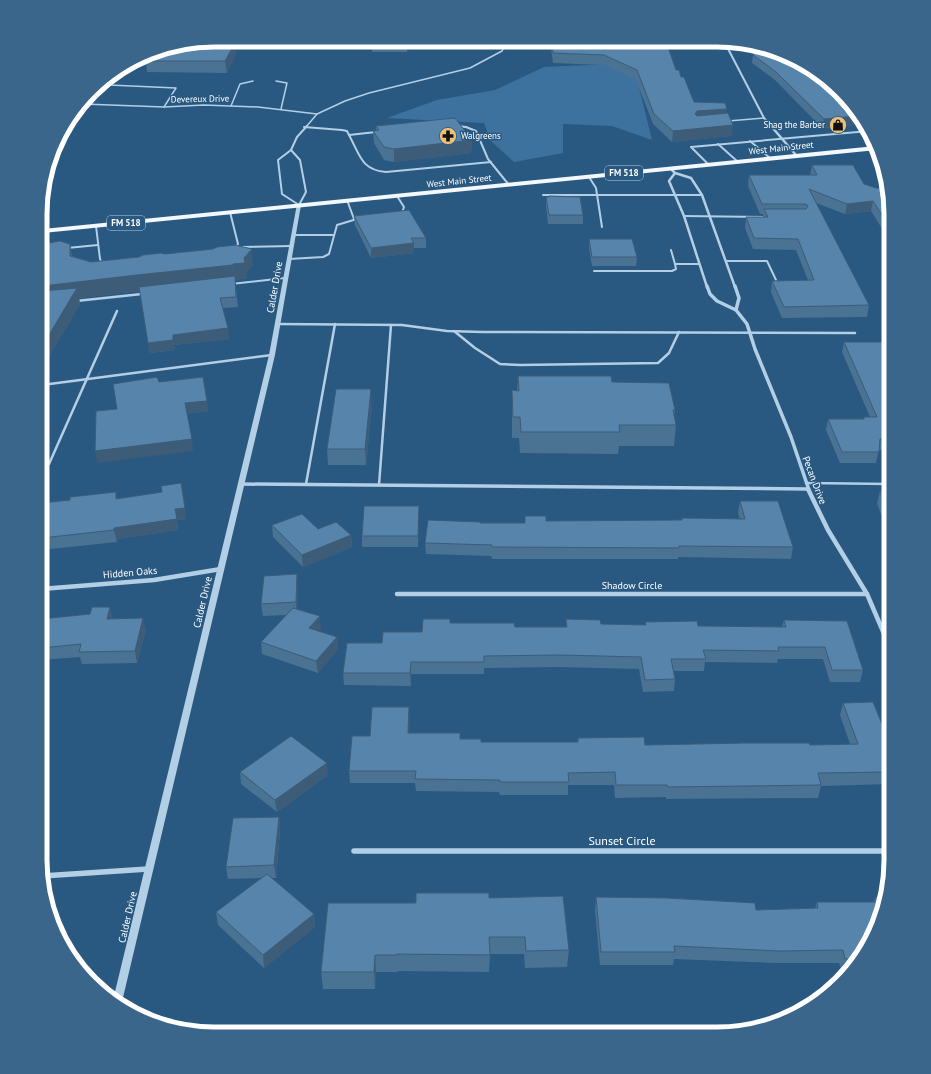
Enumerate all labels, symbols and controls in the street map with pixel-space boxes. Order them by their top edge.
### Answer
street label: Devereux Drive [171,92,230,105]
shop icon: Shag the Barber [828,115,848,135]
place label: Shag the Barber [763,119,825,130]
pharmacy icon: Walgreens [438,126,458,146]
place label: Walgreens [461,130,501,141]
street label: West Main Street [748,139,814,156]
road number: FM 518 [605,166,643,180]
street label: West Main Street [426,172,492,189]
road number: FM 518 [107,216,145,230]
street label: Calder Drive [264,260,285,314]
street label: Pecan Drive [799,454,830,506]
street label: Hidden Oaks [102,564,158,581]
street label: Calder Drive [190,575,215,629]
street label: Shadow Circle [602,579,662,592]
street label: Sunset Circle [589,833,656,848]
street label: Calder Drive [115,890,140,944]

